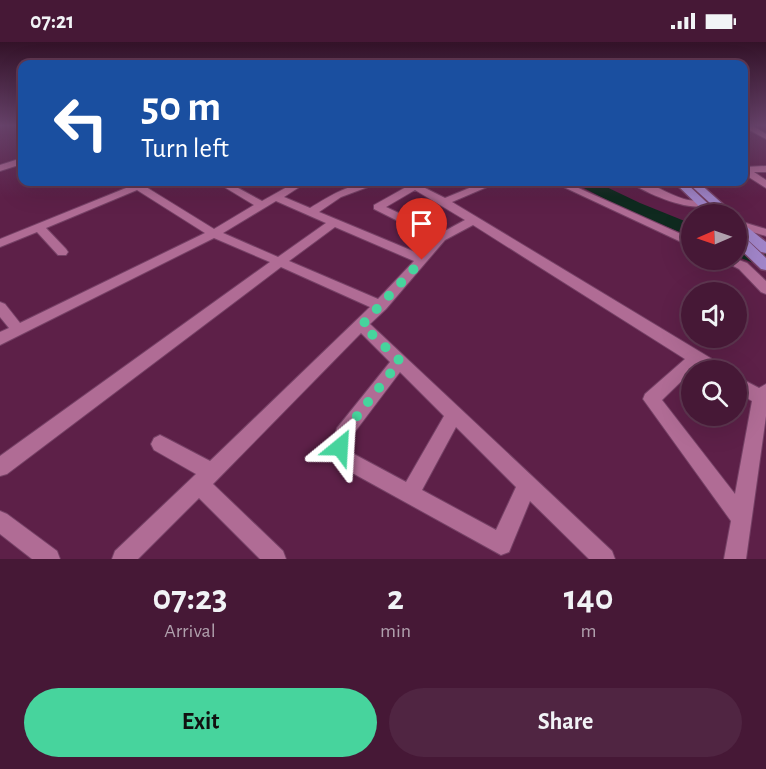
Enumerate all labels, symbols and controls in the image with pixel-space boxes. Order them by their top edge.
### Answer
text: 07:21 [30,10,74,32]
icon: left [42,84,120,162]
text: 50 m [141,86,221,128]
text: Turn left [141,135,229,162]
pin [396,198,447,260]
north arrow [681,204,747,270]
map controls [681,204,747,426]
icon: arrive [405,207,438,240]
button: sound [681,282,747,348]
button: search [681,360,747,426]
position arrow [308,415,372,479]
text: 07:23 [152,580,228,616]
text: 2 [387,580,404,616]
text: 140 [564,580,613,616]
text: Arrival [164,621,216,641]
text: min [380,621,411,641]
text: m [581,621,597,641]
button: Exit [24,688,377,757]
button: Share [389,688,742,757]

